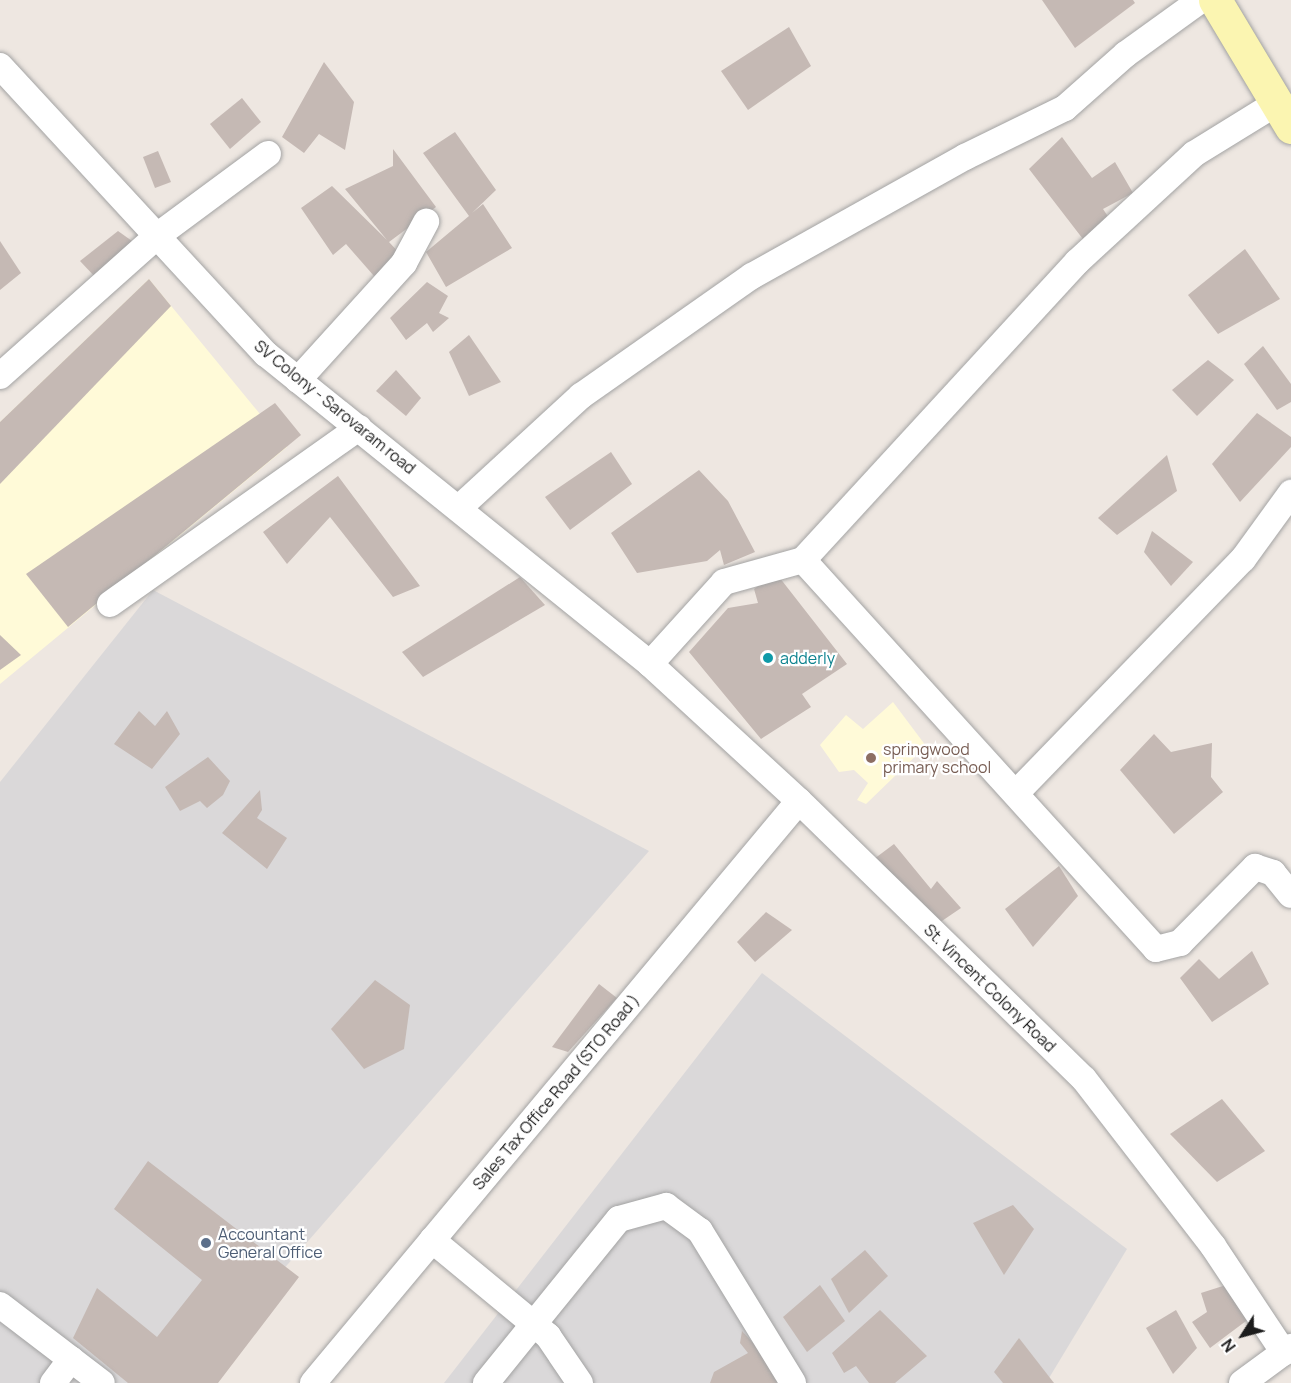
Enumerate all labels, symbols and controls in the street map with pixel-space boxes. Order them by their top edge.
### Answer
street label: SV Colony - Sarovaram road [251,336,419,478]
place label: adderly [780,648,835,668]
marker: adderly [761,651,775,665]
place label: springwood primary school [883,739,991,777]
marker: springwood primary school [864,751,878,765]
street label: St. Vincent Colony Road [920,920,1060,1056]
street label: Sales Tax Office Road (STO Road ) [469,990,643,1194]
place label: Accountant General Office [218,1224,323,1262]
marker: Accountant General Office [199,1236,213,1250]
north arrow [1213,1305,1273,1365]
text: N [1216,1334,1241,1357]

